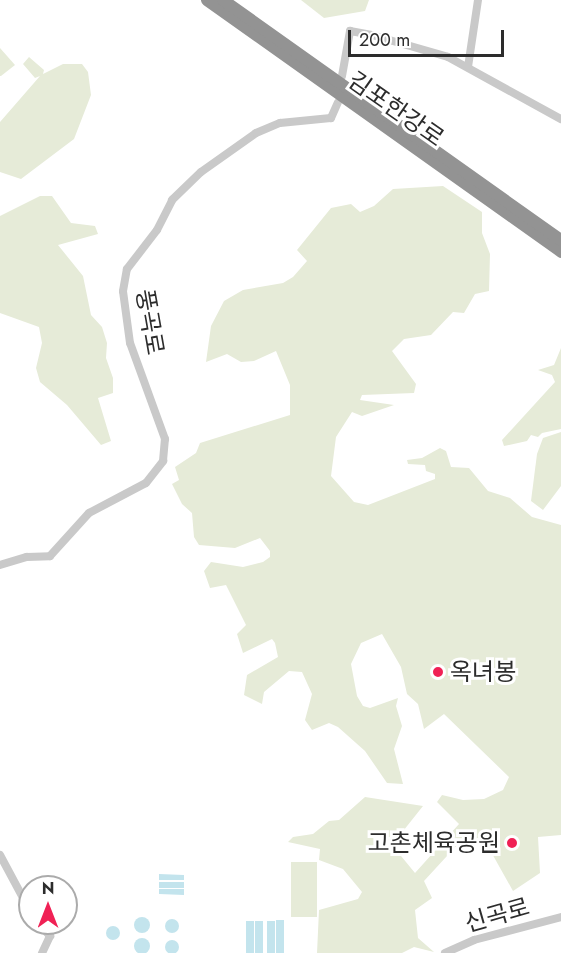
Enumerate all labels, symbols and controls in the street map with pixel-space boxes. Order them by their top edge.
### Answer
scale bar [351,18,507,56]
text: 200 m [359,27,410,53]
street label: 김포한강로 [343,66,449,152]
street label: 풍곡로 [130,287,170,357]
place label: 옥녀봉 [450,658,516,686]
marker: 옥녀봉 [431,665,445,679]
place label: 고촌체육공원 [368,829,500,857]
marker: 고촌체육공원 [505,836,519,850]
north arrow [18,875,78,935]
text: N [42,877,54,900]
street label: 신곡로 [461,892,533,938]

